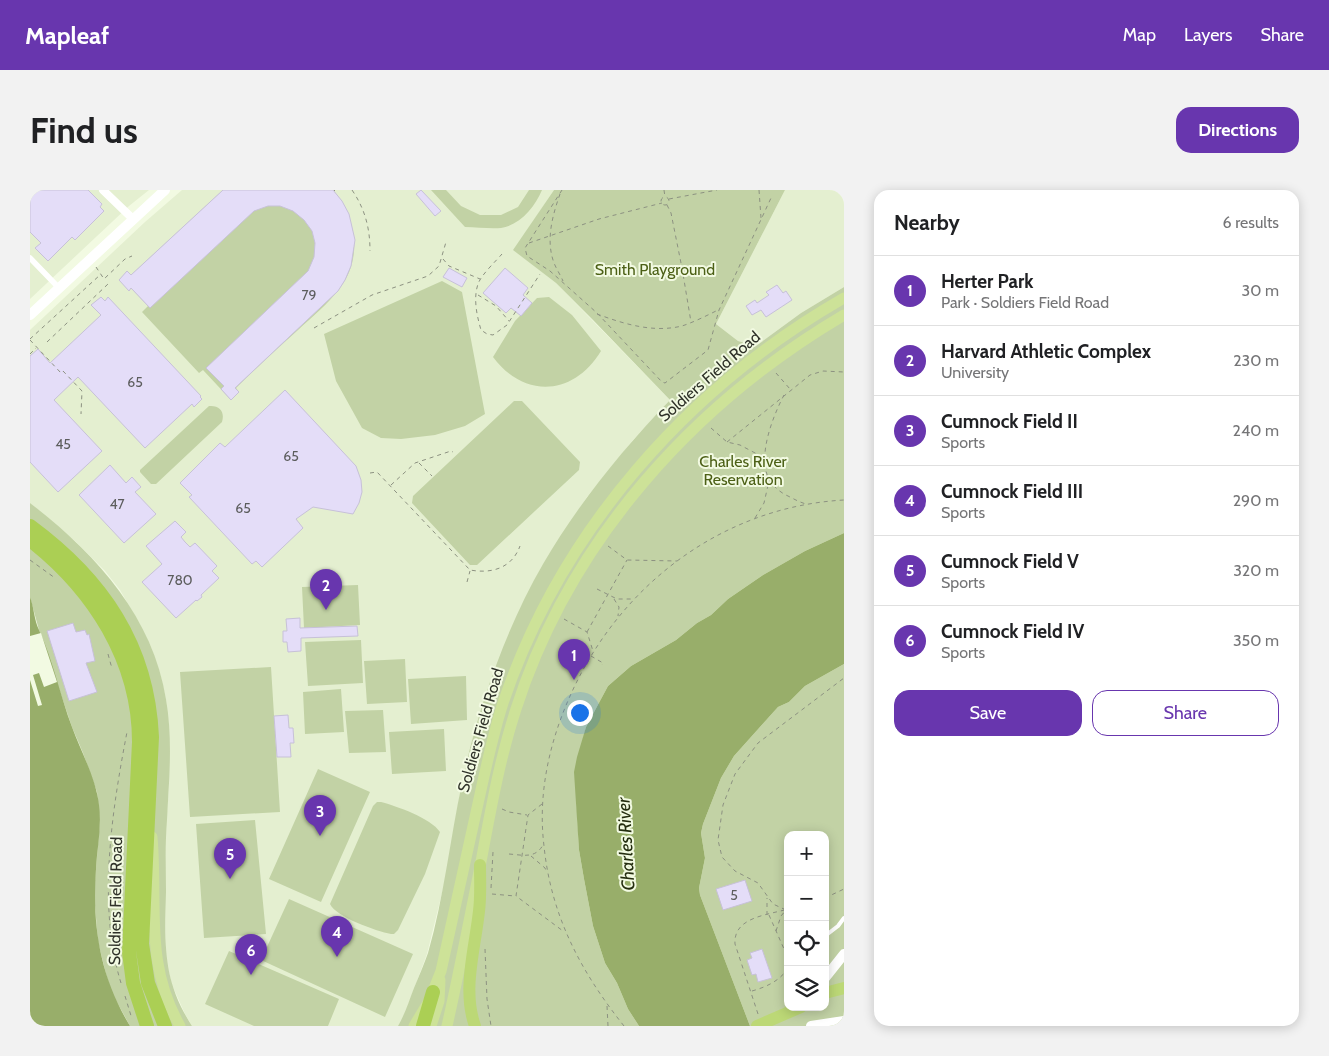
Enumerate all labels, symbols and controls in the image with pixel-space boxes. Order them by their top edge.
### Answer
text: Mapleaf [25,21,109,50]
text: Map [1123,24,1156,46]
text: Layers [1184,24,1233,46]
text: Share [1261,24,1304,46]
button: Directions [1176,107,1299,153]
text: Find us [30,109,138,152]
text: Nearby [894,210,960,235]
text: 6 results [1223,213,1279,232]
park label: Smith Playground [595,260,715,279]
text: Herter Park [941,270,1034,293]
text: 1 [907,281,913,300]
text: 30 m [1242,281,1279,300]
house number: 79 [302,286,317,304]
text: Park · Soldiers Field Road [941,293,1109,312]
street label: Soldiers Field Road [655,327,764,426]
text: Harvard Athletic Complex [941,340,1151,363]
text: 2 [906,351,914,370]
text: 230 m [1233,351,1279,370]
text: University [941,363,1009,382]
house number: 65 [127,373,143,391]
text: Cumnock Field II [941,410,1078,433]
text: 3 [906,421,914,440]
text: 240 m [1233,421,1279,440]
text: Sports [941,433,985,452]
house number: 45 [55,435,71,453]
house number: 65 [283,447,299,465]
park label: Charles River Reservation [699,452,788,489]
text: Cumnock Field III [941,480,1083,503]
text: 4 [905,491,915,510]
text: 290 m [1233,491,1279,510]
house number: 47 [109,495,125,513]
house number: 65 [235,499,251,517]
text: Sports [941,503,985,522]
text: Cumnock Field V [941,550,1079,573]
text: 5 [906,561,914,580]
text: 320 m [1233,561,1279,580]
pin: 2 [310,569,342,610]
house number: 780 [167,571,193,589]
text: Sports [941,573,985,592]
text: Cumnock Field IV [941,620,1084,643]
text: 6 [906,631,915,650]
text: 350 m [1233,631,1279,650]
pin: 1 [558,639,590,680]
text: Sports [941,643,985,662]
street label: Soldiers Field Road [454,666,507,794]
button: Save [894,690,1082,736]
button: Share [1092,690,1279,736]
your location [567,700,593,726]
pin: 3 [304,795,336,836]
water label: Charles River [613,796,639,891]
map controls [784,831,829,1011]
button: + [784,831,829,876]
street label: Soldiers Field Road [105,837,126,965]
pin: 5 [214,838,246,879]
button: − [784,876,829,921]
house number: 5 [730,886,738,904]
pin: 4 [321,916,353,957]
button: locate [784,921,829,966]
pin: 6 [235,934,267,975]
button: layers [784,966,829,1011]

